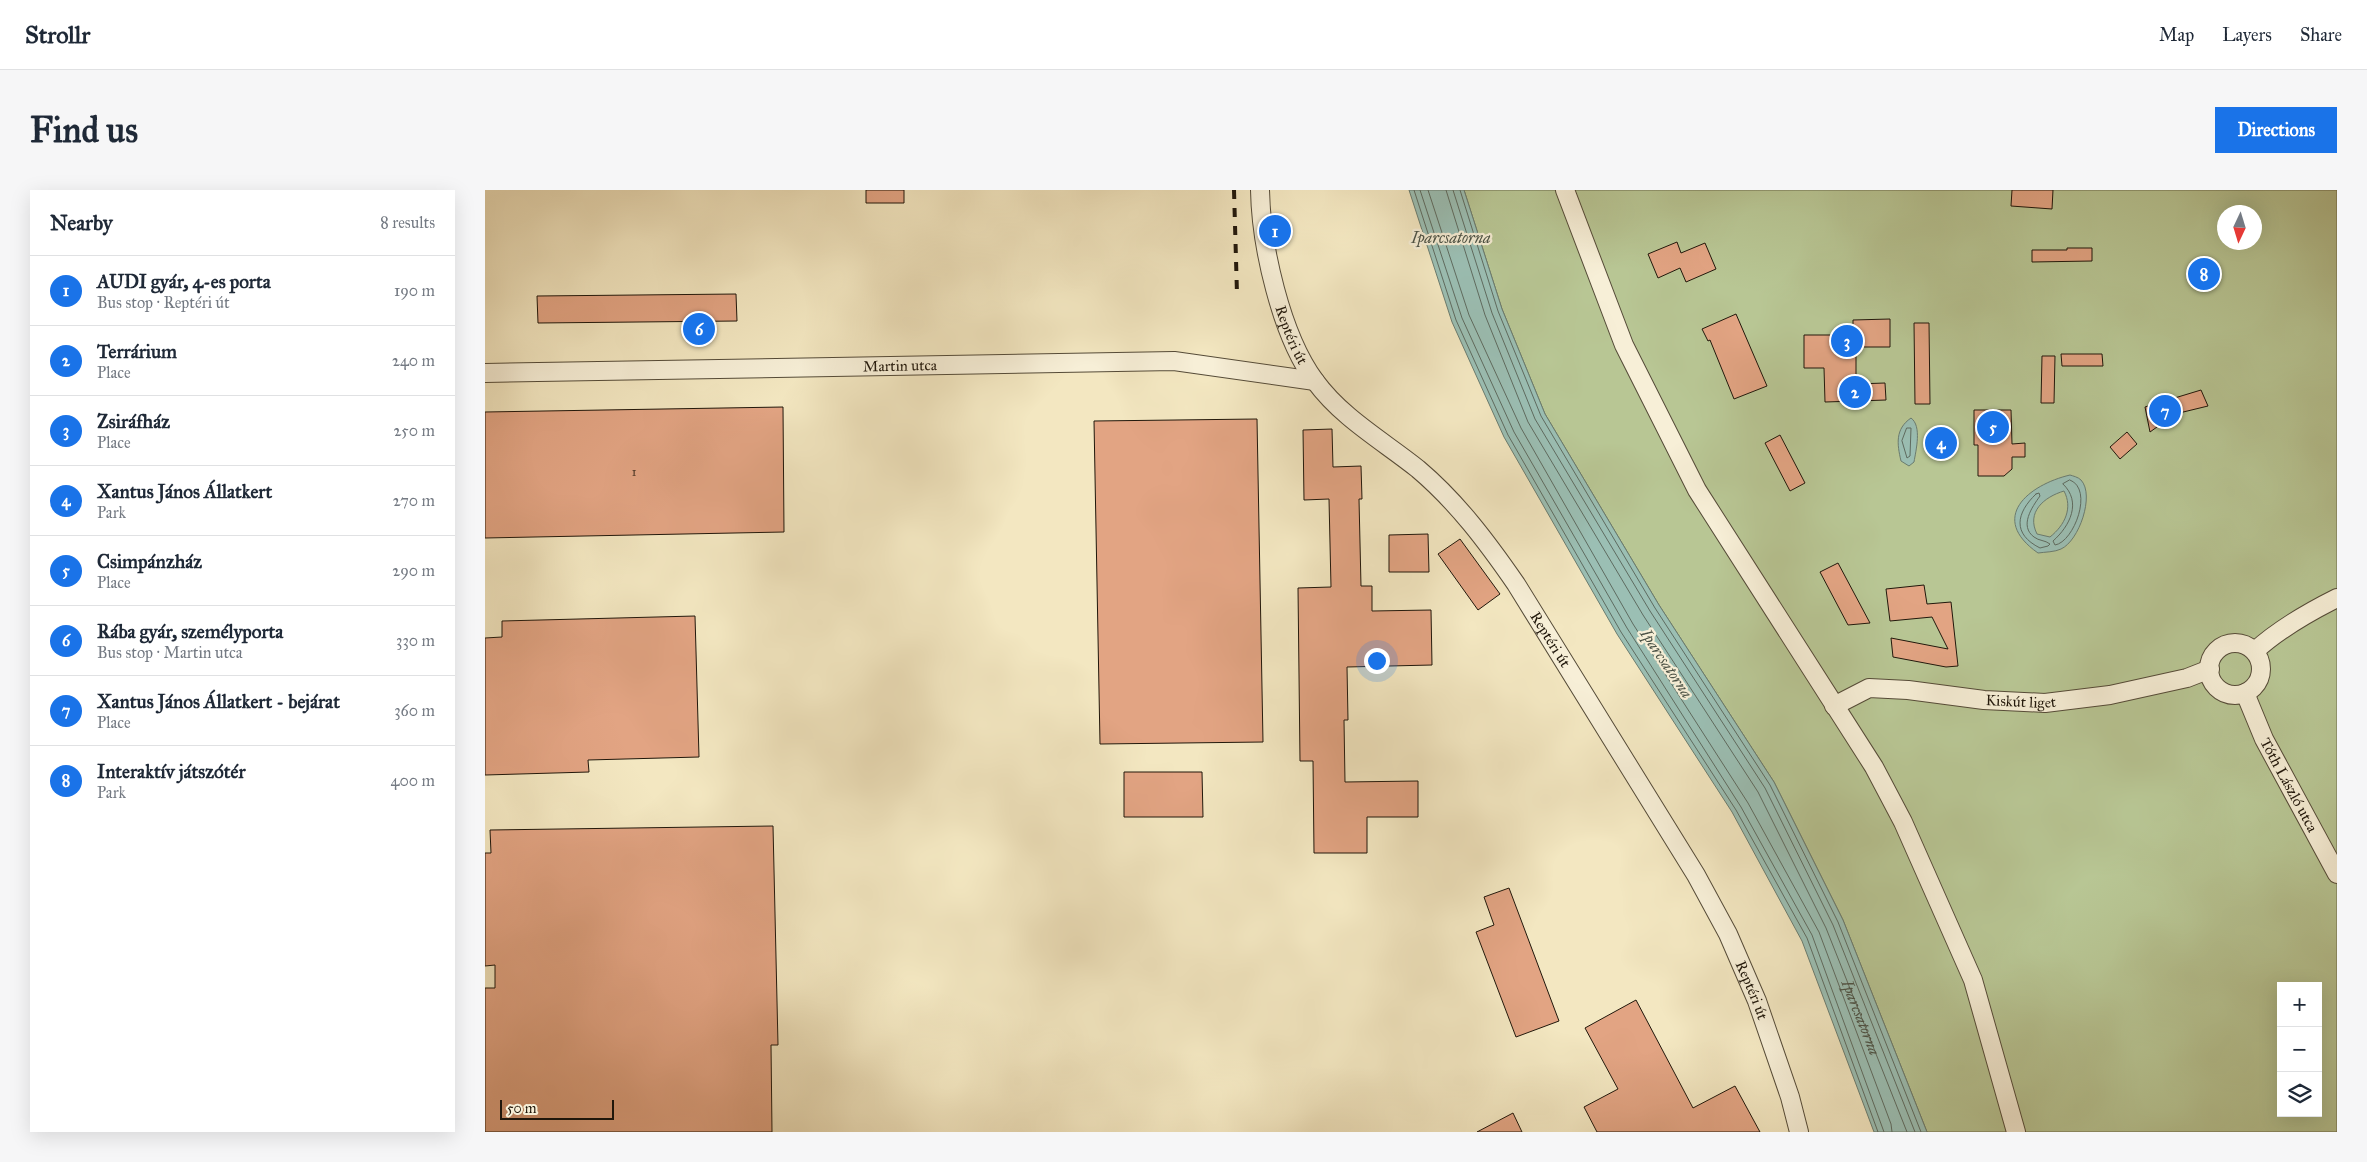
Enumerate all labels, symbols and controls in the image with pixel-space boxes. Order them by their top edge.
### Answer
text: Strollr [25,20,90,50]
text: Map [2159,24,2194,46]
text: Layers [2222,24,2272,46]
text: Share [2300,24,2342,46]
button: Directions [2215,107,2337,153]
text: Find us [30,109,138,152]
north arrow [2217,205,2262,250]
text: Nearby [50,210,113,236]
pin: 1 [1259,212,1291,250]
text: 8 results [380,213,435,232]
water label: Iparcsatorna [1410,228,1491,248]
pin: 8 [2188,255,2220,293]
text: AUDI gyár, 4-es porta [97,270,271,293]
text: 1 [63,281,69,300]
text: 190 m [394,281,435,300]
text: Bus stop · Reptéri út [97,293,230,312]
street label: Reptéri út [1271,303,1312,368]
pin: 6 [683,310,715,348]
pin: 3 [1831,322,1863,360]
text: Terrárium [97,340,177,363]
text: 2 [62,351,70,370]
text: 240 m [392,351,435,370]
street label: Martin utca [863,356,938,375]
text: Place [97,363,131,382]
pin: 2 [1839,373,1871,411]
pin: 7 [2149,392,2181,430]
pin: 5 [1977,408,2009,446]
text: Zsiráfház [97,410,170,433]
text: 3 [63,421,69,440]
text: 250 m [394,421,435,440]
pin: 4 [1925,424,1957,462]
text: Place [97,433,131,452]
house number: 1 [632,465,637,479]
text: Xantus János Állatkert [97,480,272,503]
text: 4 [62,491,70,510]
text: 270 m [393,491,435,510]
text: Park [97,503,126,522]
text: Csimpánzház [97,550,202,573]
text: 5 [62,561,70,580]
text: 290 m [392,561,435,580]
text: Place [97,573,131,592]
street label: Reptéri út [1526,608,1575,671]
text: Rába gyár, személyporta [97,620,283,643]
water label: Iparcsatorna [1635,624,1697,702]
text: 6 [62,631,70,650]
text: 330 m [396,631,435,650]
text: Bus stop · Martin utca [97,643,243,662]
your location [1364,648,1390,674]
text: Xantus János Állatkert - bejárat [97,690,340,713]
street label: Kiskút liget [1985,691,2058,712]
text: 7 [62,701,70,720]
text: 360 m [394,701,435,720]
text: Place [97,713,131,732]
street label: Tóth László utca [2256,735,2322,836]
text: Interaktív játszótér [97,760,246,783]
text: 8 [62,771,70,790]
text: 400 m [391,771,435,790]
text: Park [97,783,126,802]
street label: Reptéri út [1732,958,1772,1023]
water label: Iparcsatorna [1837,976,1885,1058]
map controls [2277,982,2322,1117]
button: + [2277,982,2322,1027]
button: − [2277,1027,2322,1072]
button: layers [2277,1072,2322,1117]
scale bar [500,1097,614,1120]
text: 50 m [507,1100,536,1117]

